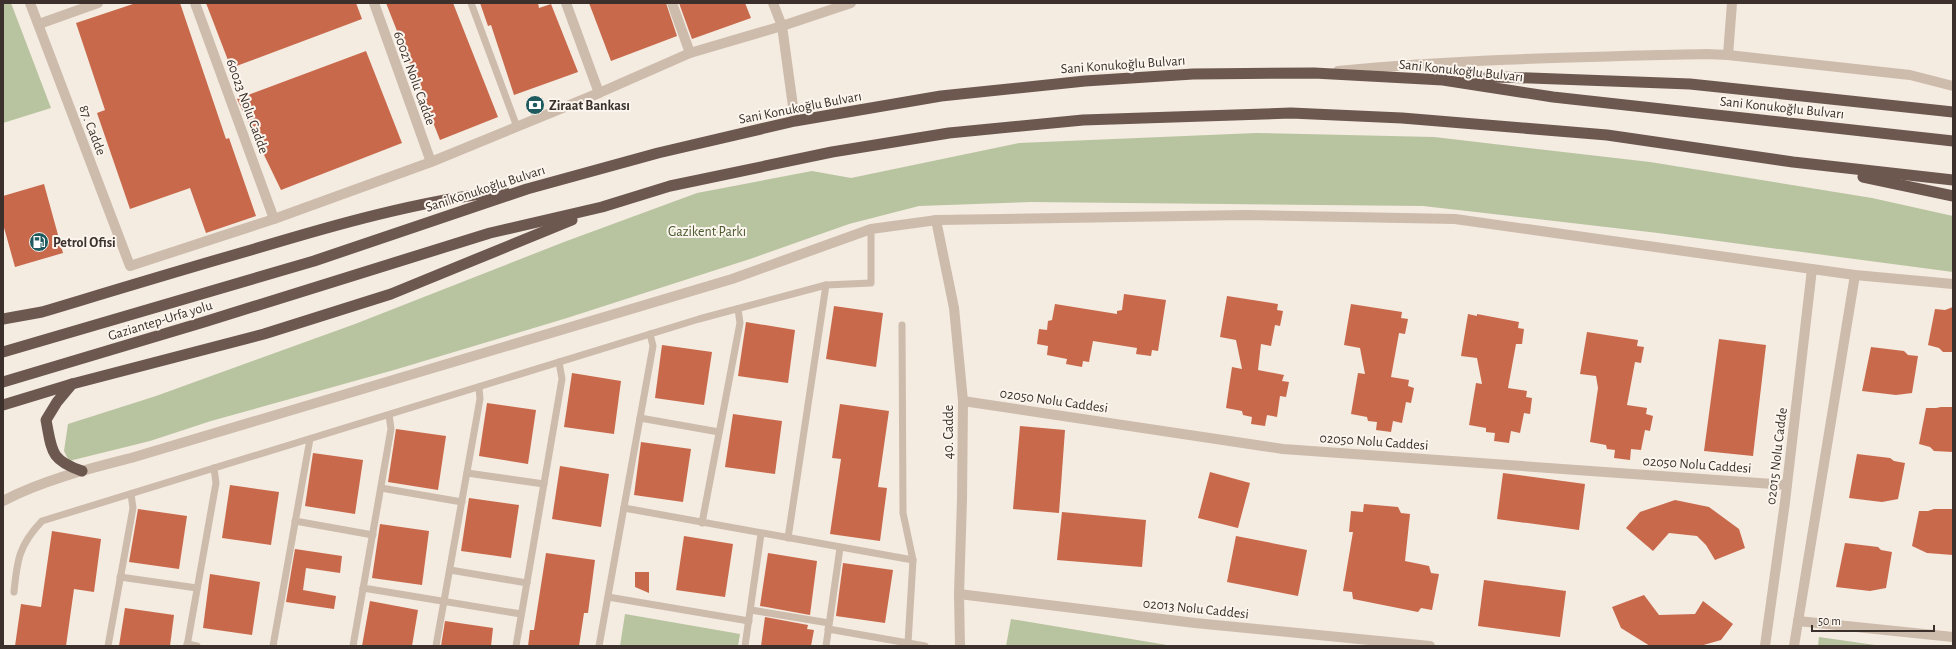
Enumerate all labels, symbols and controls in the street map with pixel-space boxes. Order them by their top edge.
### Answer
street label: 60021 Nolu Cadde [391,30,438,127]
street label: Sani Konukoğlu Bulvarı [1060,54,1186,76]
street label: 60023 Nolu Cadde [223,57,271,156]
street label: Sani Konukoğlu Bulvarı [1398,58,1524,84]
street label: Sani Konukoğlu Bulvarı [738,89,863,127]
bank icon: Ziraat Bankası [524,94,546,116]
street label: Sani Konukoğlu Bulvarı [1719,95,1845,121]
place label: Ziraat Bankası [549,99,630,113]
street label: 87. Cadde [76,103,108,157]
street label: Sani Konukoğlu Bulvarı [424,163,547,215]
park label: Gazikent Parkı [668,225,746,239]
fuel station icon: Petrol Ofisi [28,231,50,253]
place label: Petrol Ofisi [53,236,116,250]
street label: Gaziantep-Urfa yolu [106,298,214,343]
street label: 02050 Nolu Caddesi [999,386,1109,416]
street label: 40. Cadde [942,405,956,459]
street label: 02015 Nolu Cadde [1764,407,1790,506]
street label: 02050 Nolu Caddesi [1319,431,1429,453]
street label: 02050 Nolu Caddesi [1642,454,1752,476]
street label: 02013 Nolu Caddesi [1142,596,1250,622]
scale bar [1812,607,1934,633]
text: 50 m [1818,615,1841,627]

